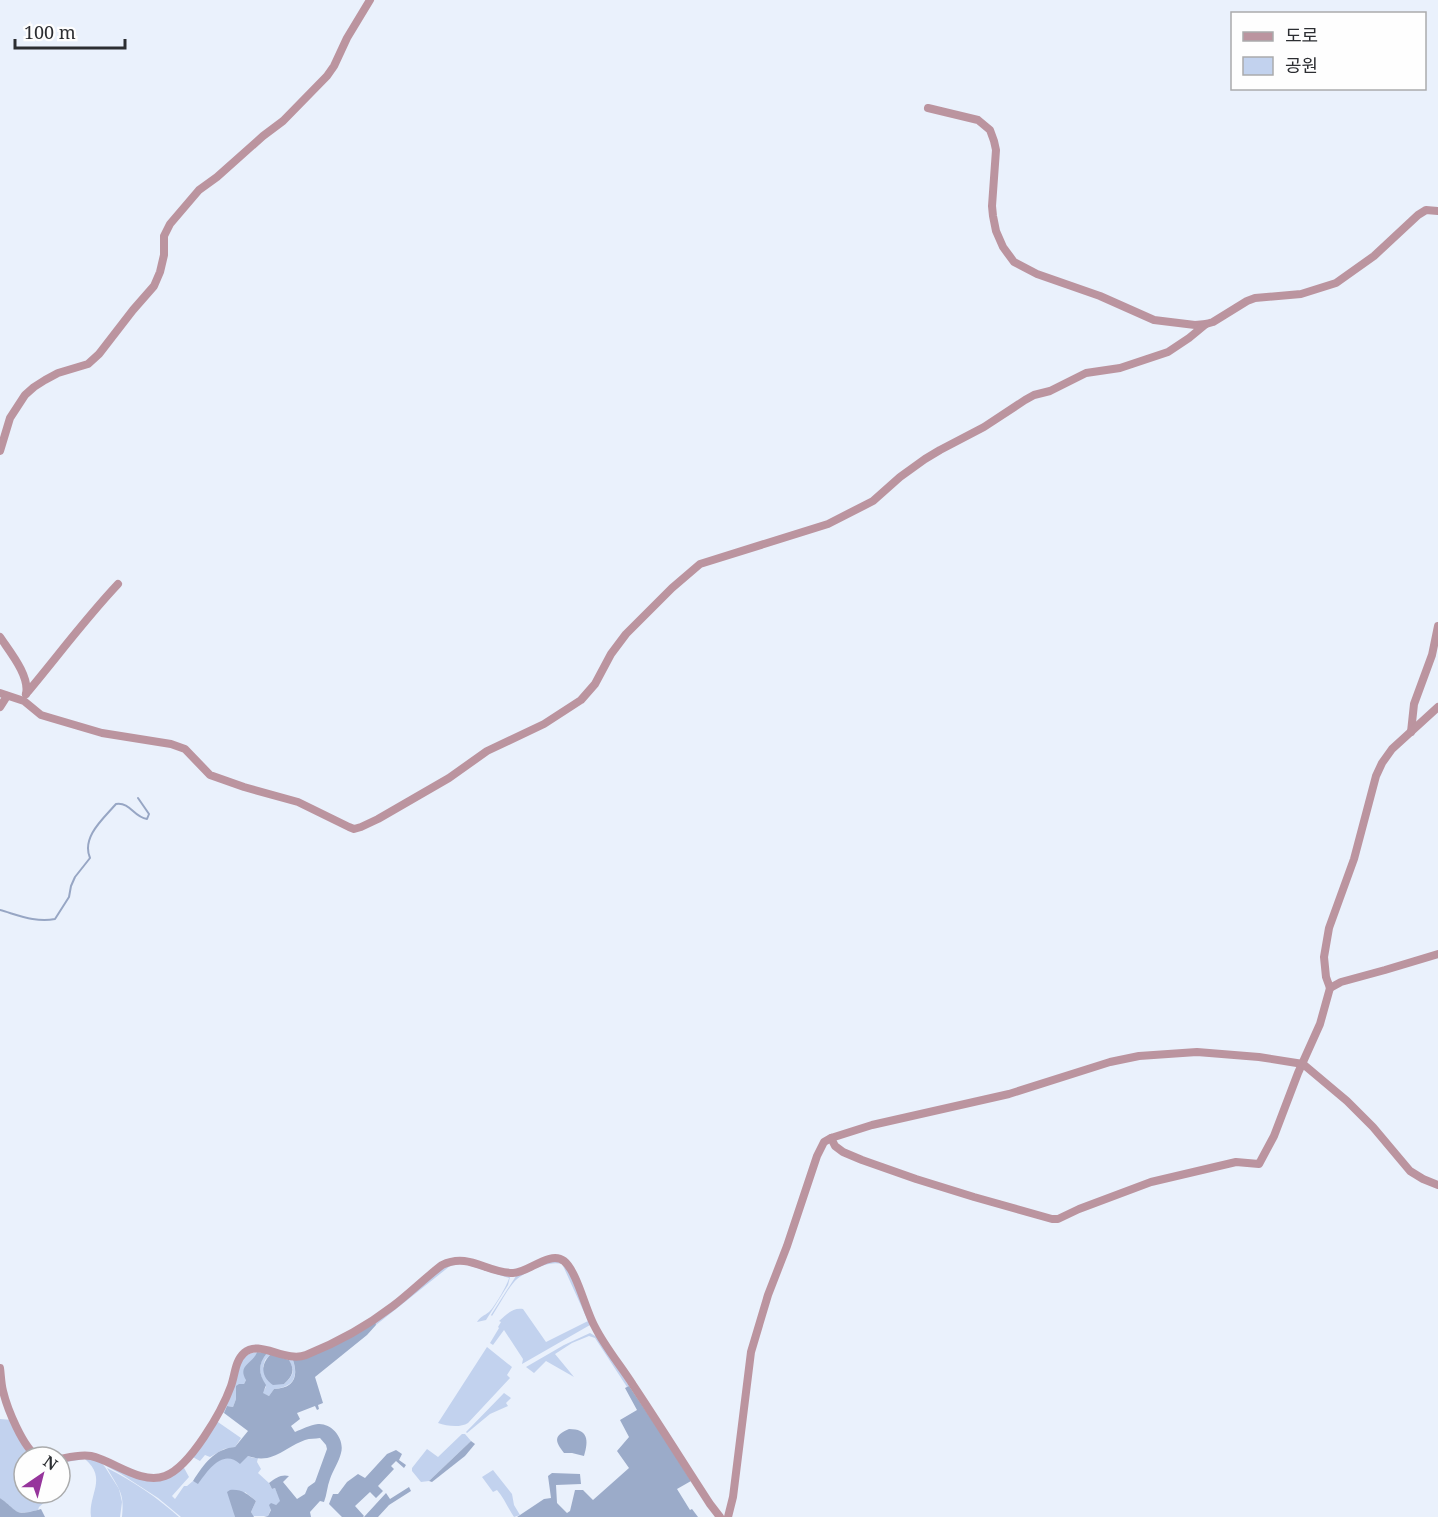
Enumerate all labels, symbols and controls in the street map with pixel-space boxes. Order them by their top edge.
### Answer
scale bar [15,12,124,50]
legend [1231,12,1426,90]
text: 100 m [24,20,76,44]
text: 도로 [1285,23,1318,47]
text: 공원 [1285,53,1318,77]
north arrow [12,1445,72,1505]
text: N [39,1450,62,1476]

